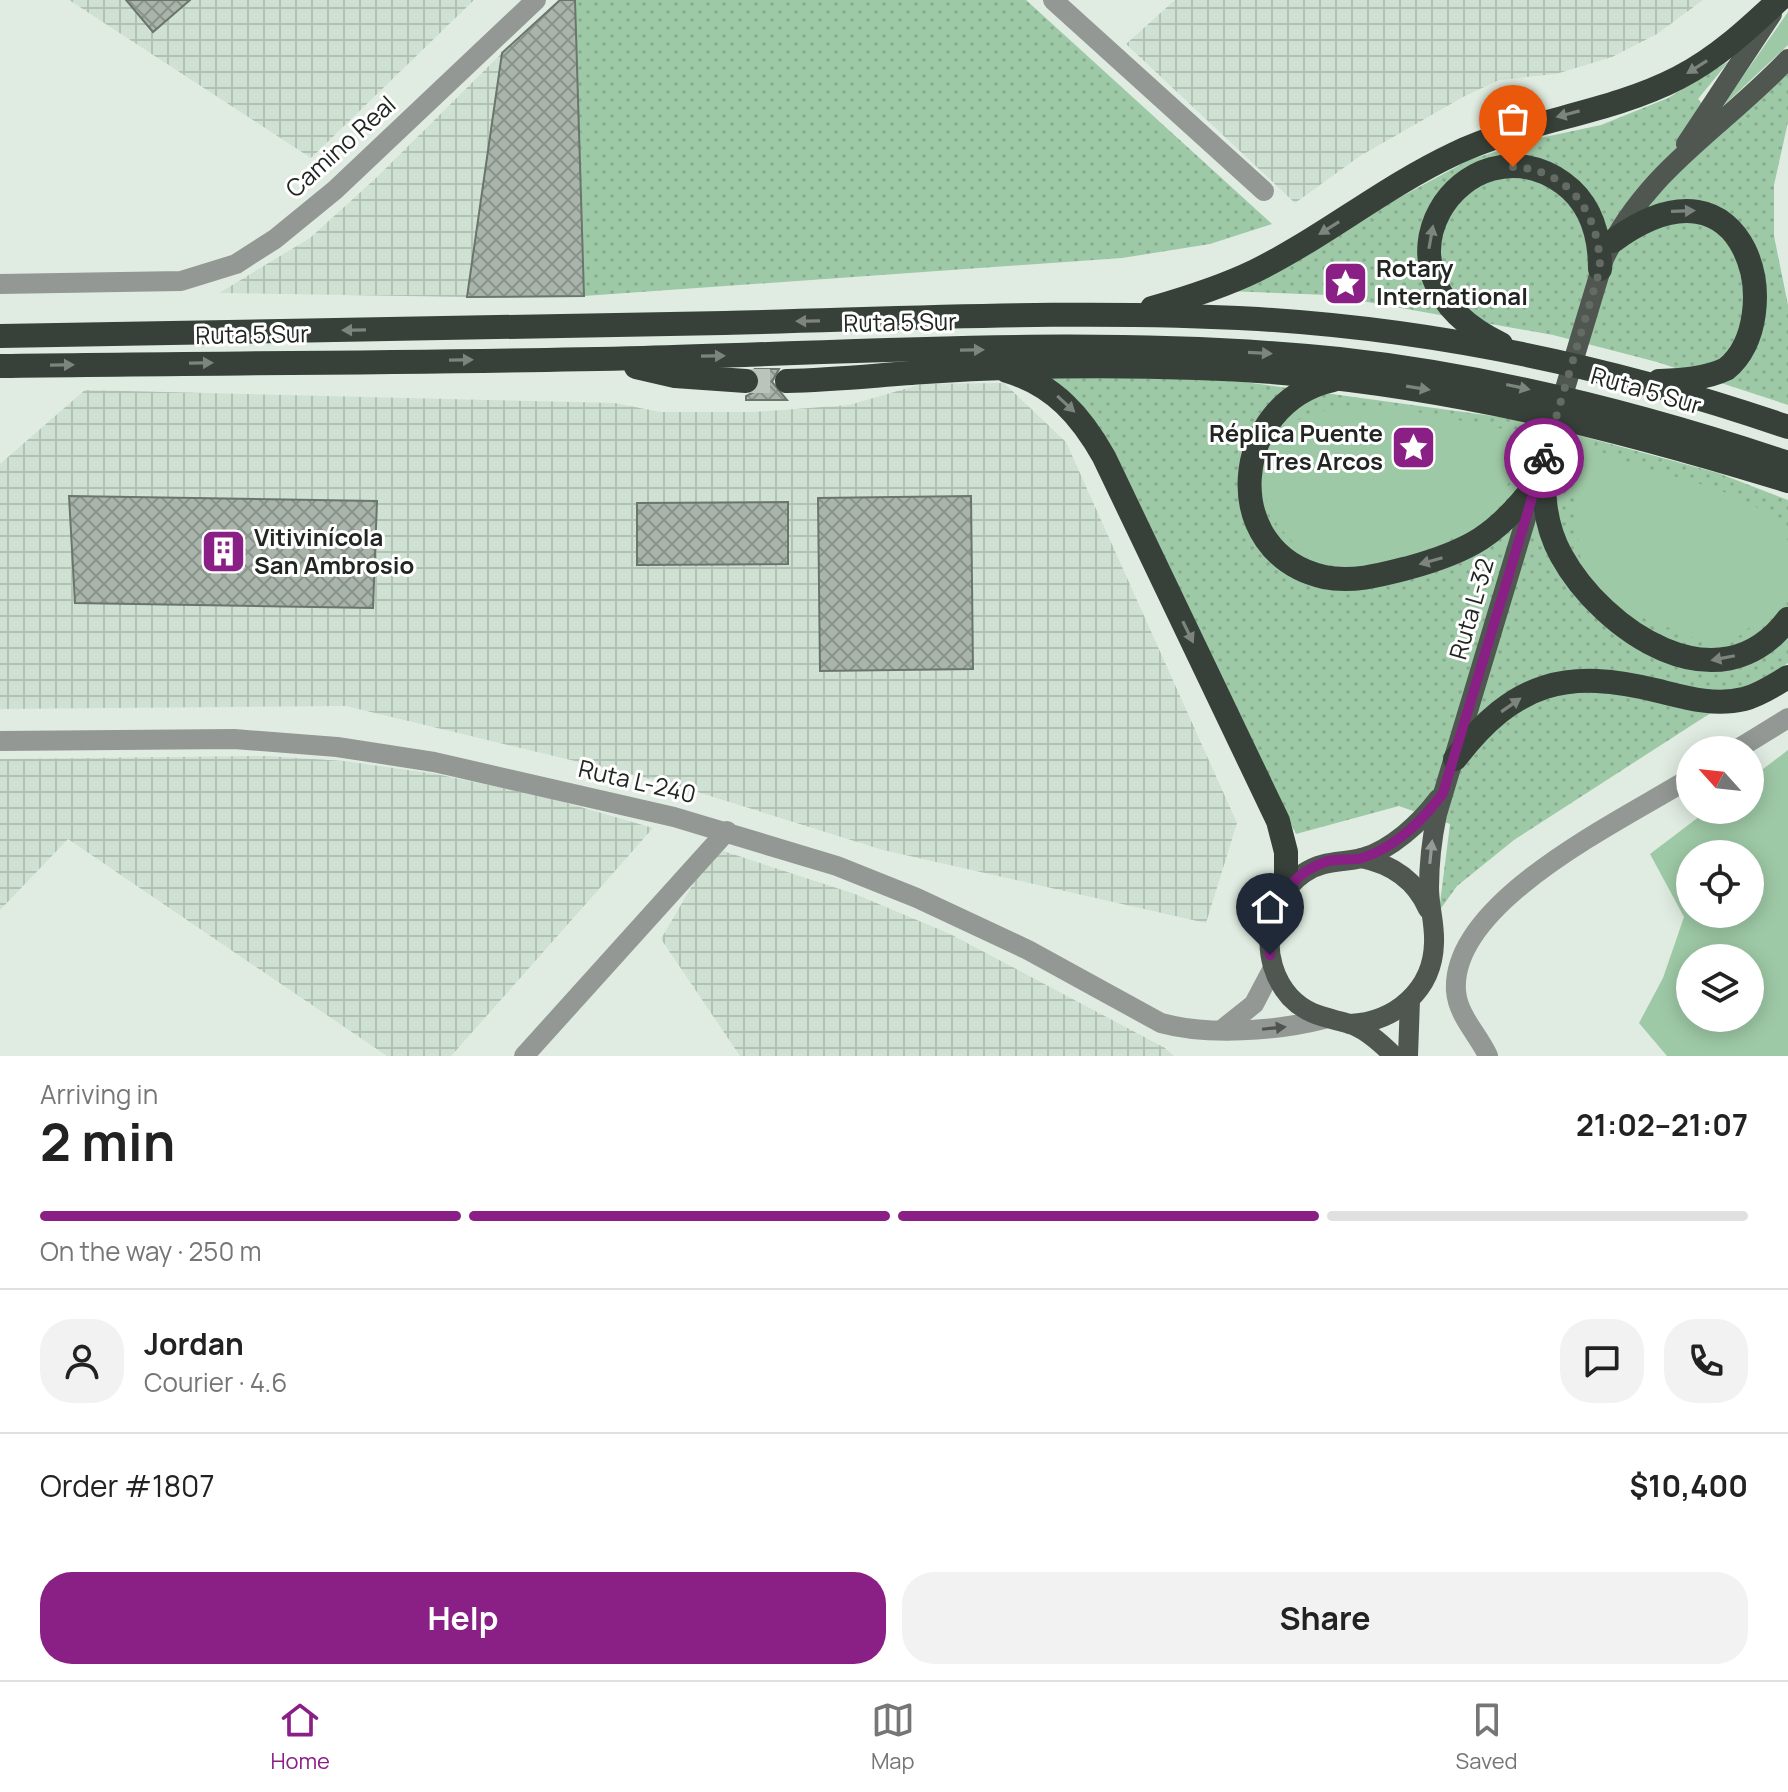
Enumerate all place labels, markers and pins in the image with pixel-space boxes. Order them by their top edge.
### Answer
pin [1479,85,1547,167]
place label: Rotary International [1376,251,1528,312]
place icon: Rotary International [1321,259,1369,307]
place label: Réplica Puente Tres Arcos [1209,416,1383,477]
place icon: Réplica Puente Tres Arcos [1390,424,1438,472]
place label: Vitivinícola San Ambrosio [254,520,414,581]
building icon: Vitivinícola San Ambrosio [199,528,247,576]
pin [1236,873,1304,955]

